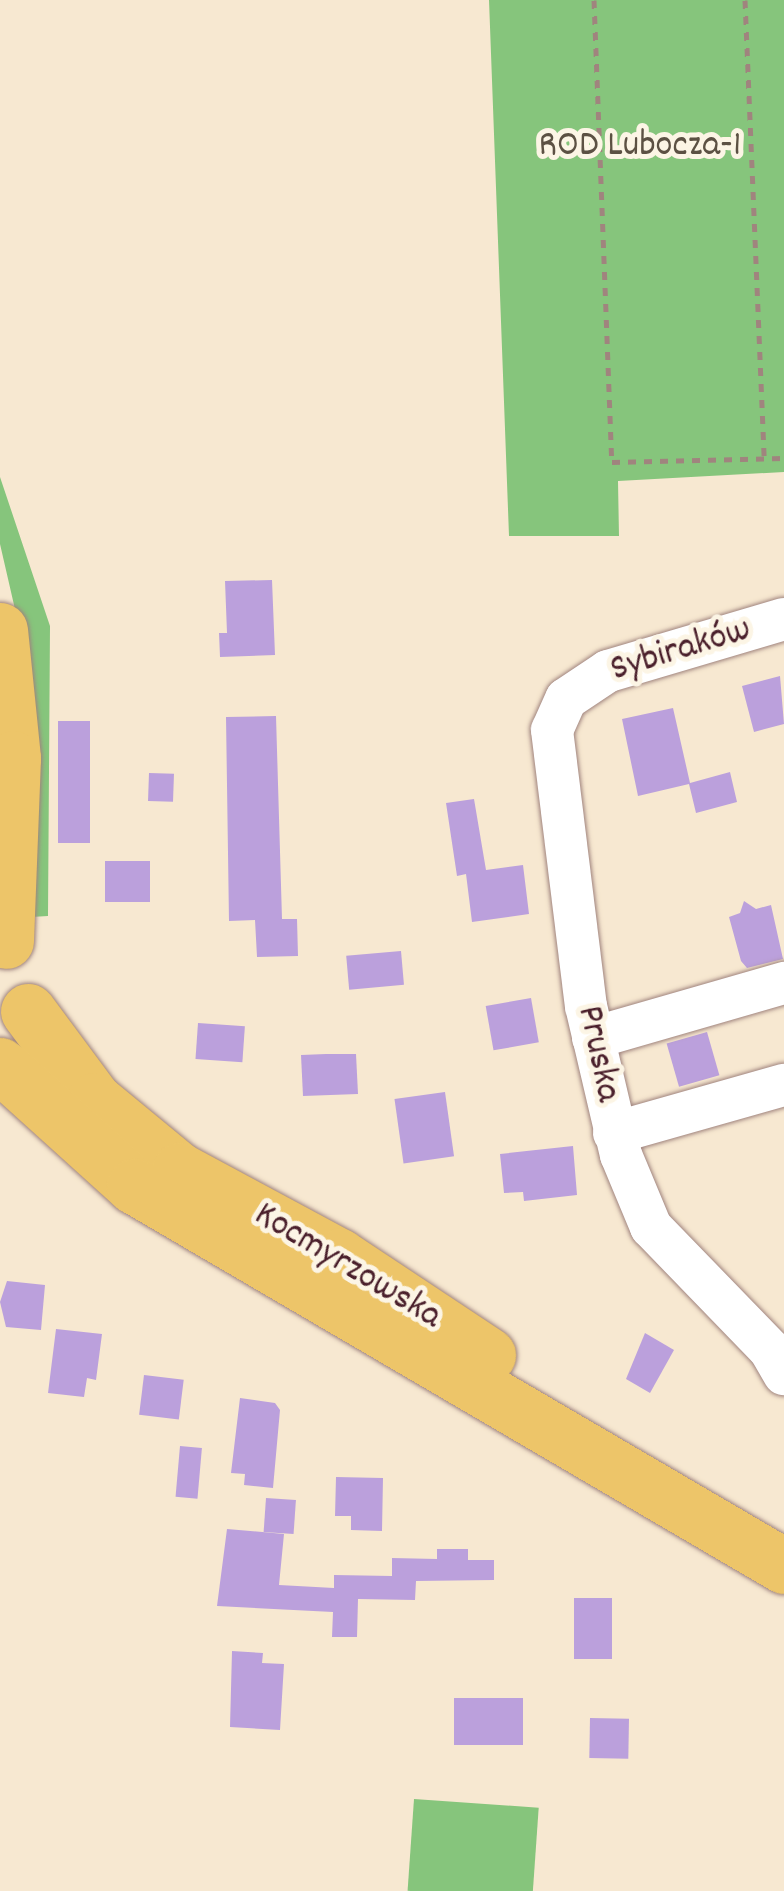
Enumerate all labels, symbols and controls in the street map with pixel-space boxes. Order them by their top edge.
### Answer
park label: ROD Lubocza-1 [539,124,741,170]
street label: Sybiraków [605,608,757,694]
street label: Pruska [565,1002,629,1106]
street label: Kocmyrzowska [245,1193,449,1341]

